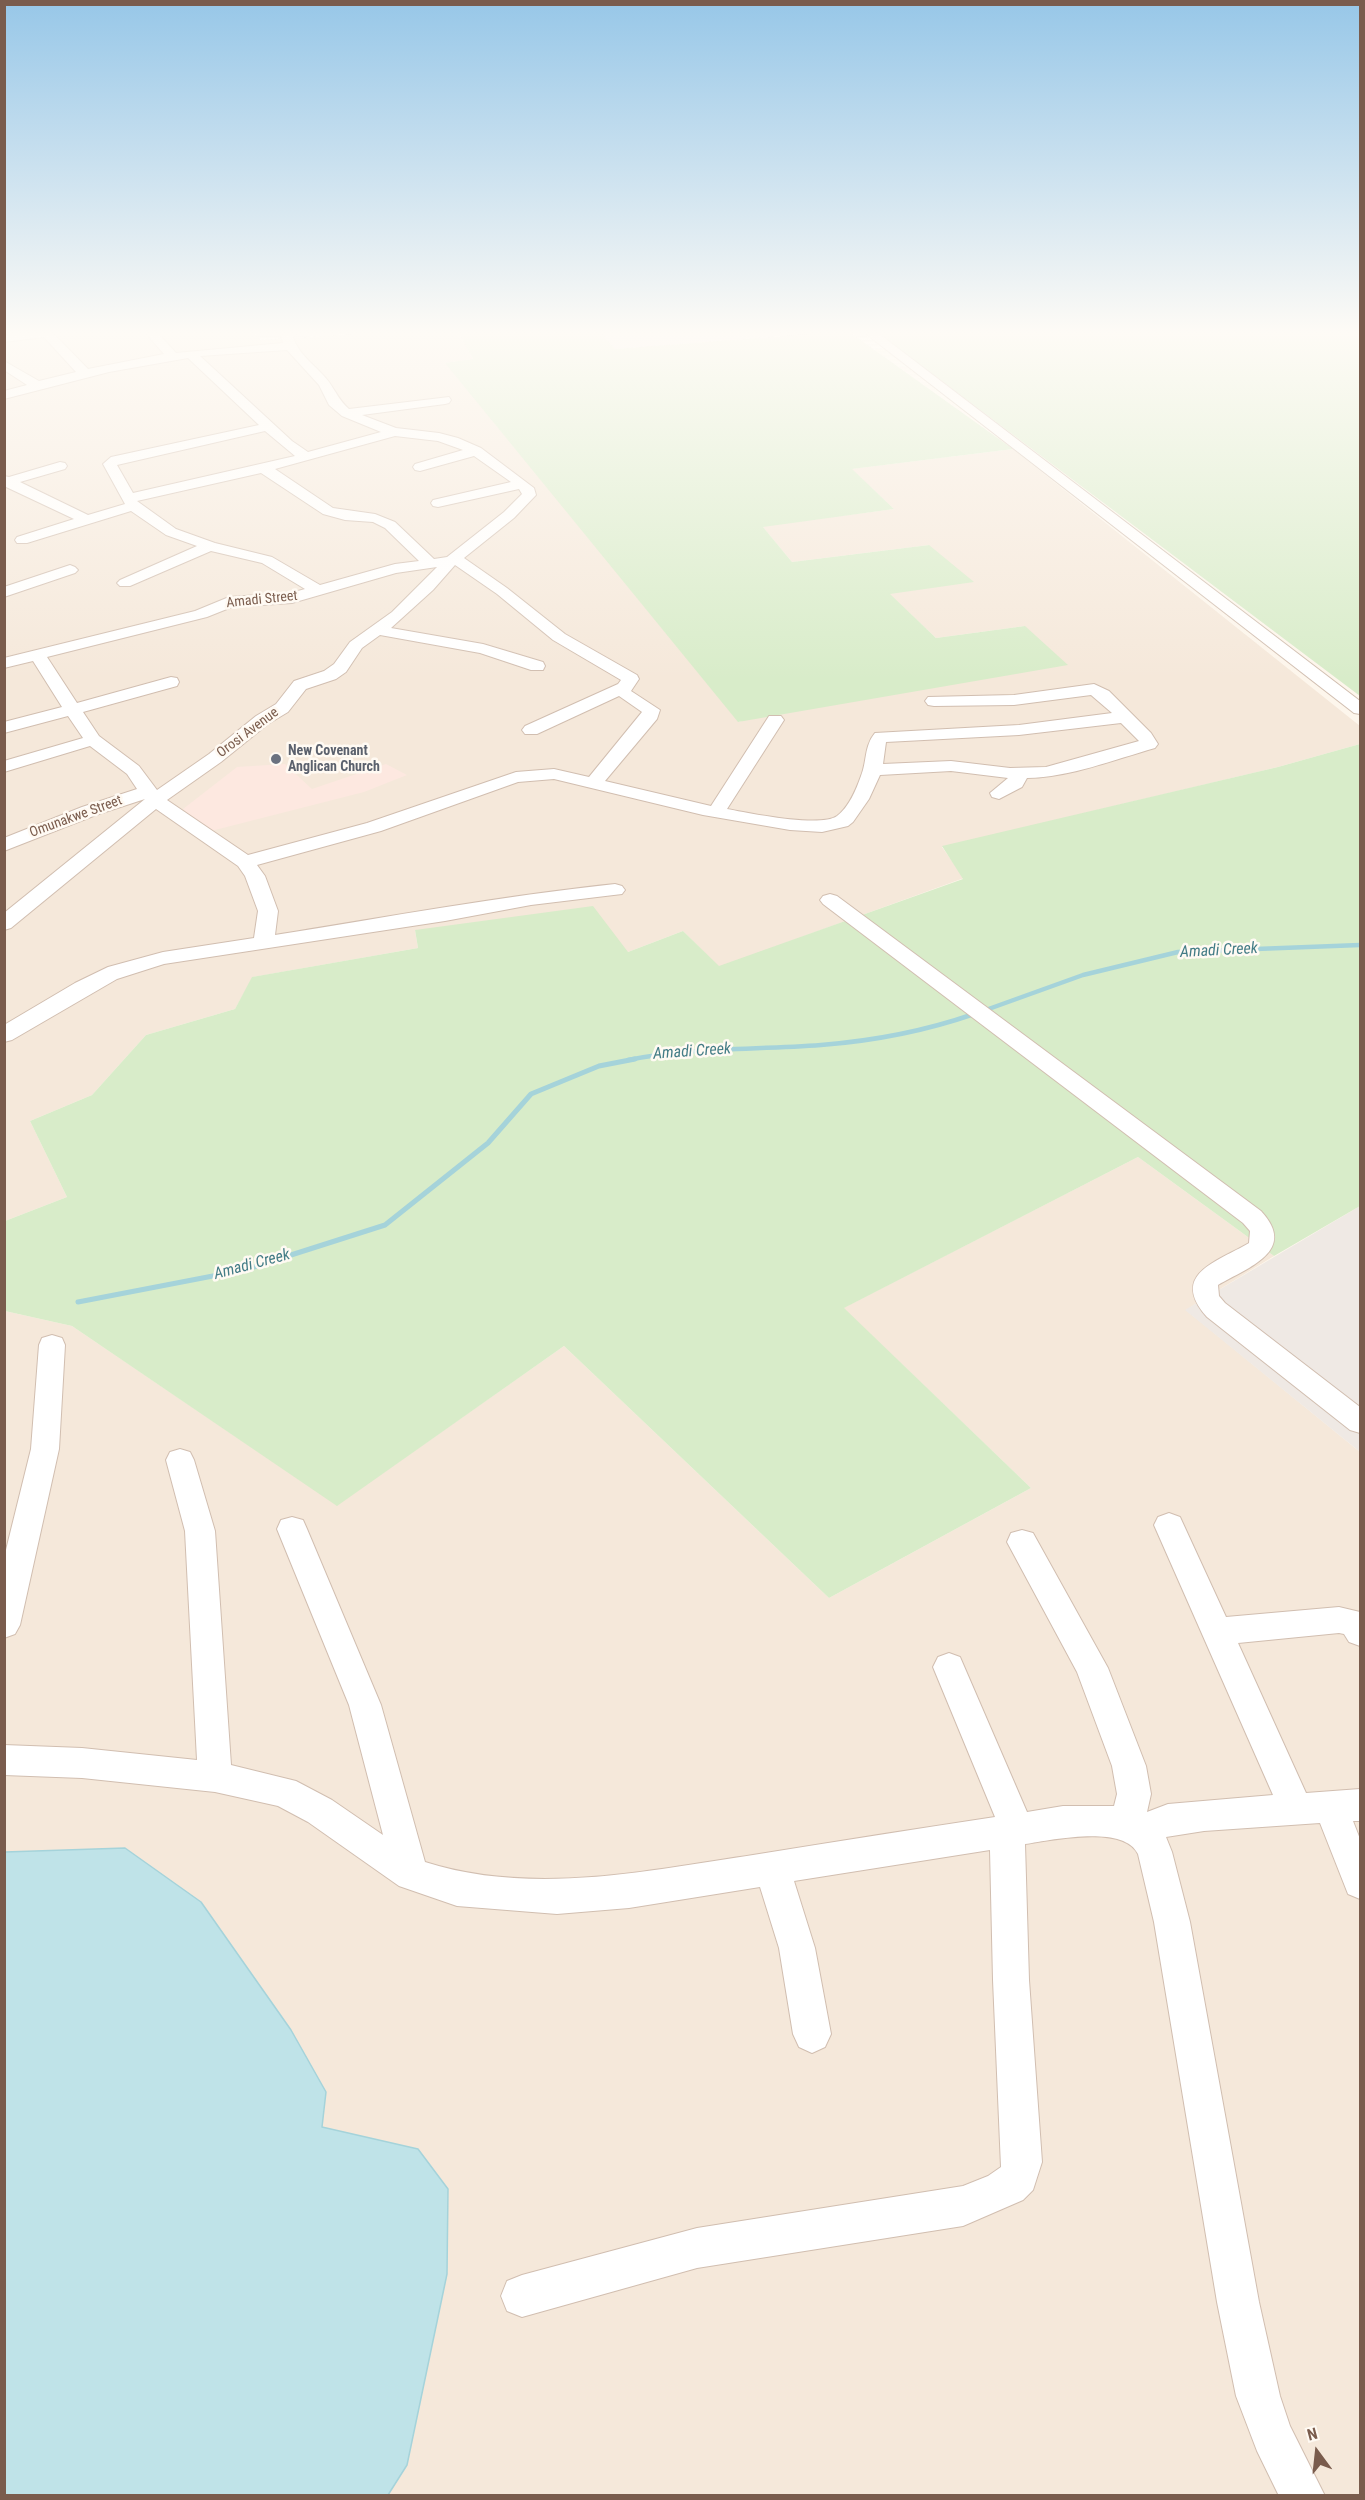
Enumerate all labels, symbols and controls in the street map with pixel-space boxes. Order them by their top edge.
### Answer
street label: Amadi Street [226,588,298,612]
street label: Orosi Avenue [214,704,282,762]
place label: New Covenant Anglican Church [288,743,380,776]
marker: New Covenant Anglican Church [269,752,283,766]
street label: Omunakwe Street [27,792,125,842]
water label: Amadi Creek [1180,939,1258,963]
water label: Amadi Creek [652,1040,732,1064]
water label: Amadi Creek [212,1246,292,1284]
north arrow [1287,2422,1347,2482]
text: N [1305,2424,1319,2445]

